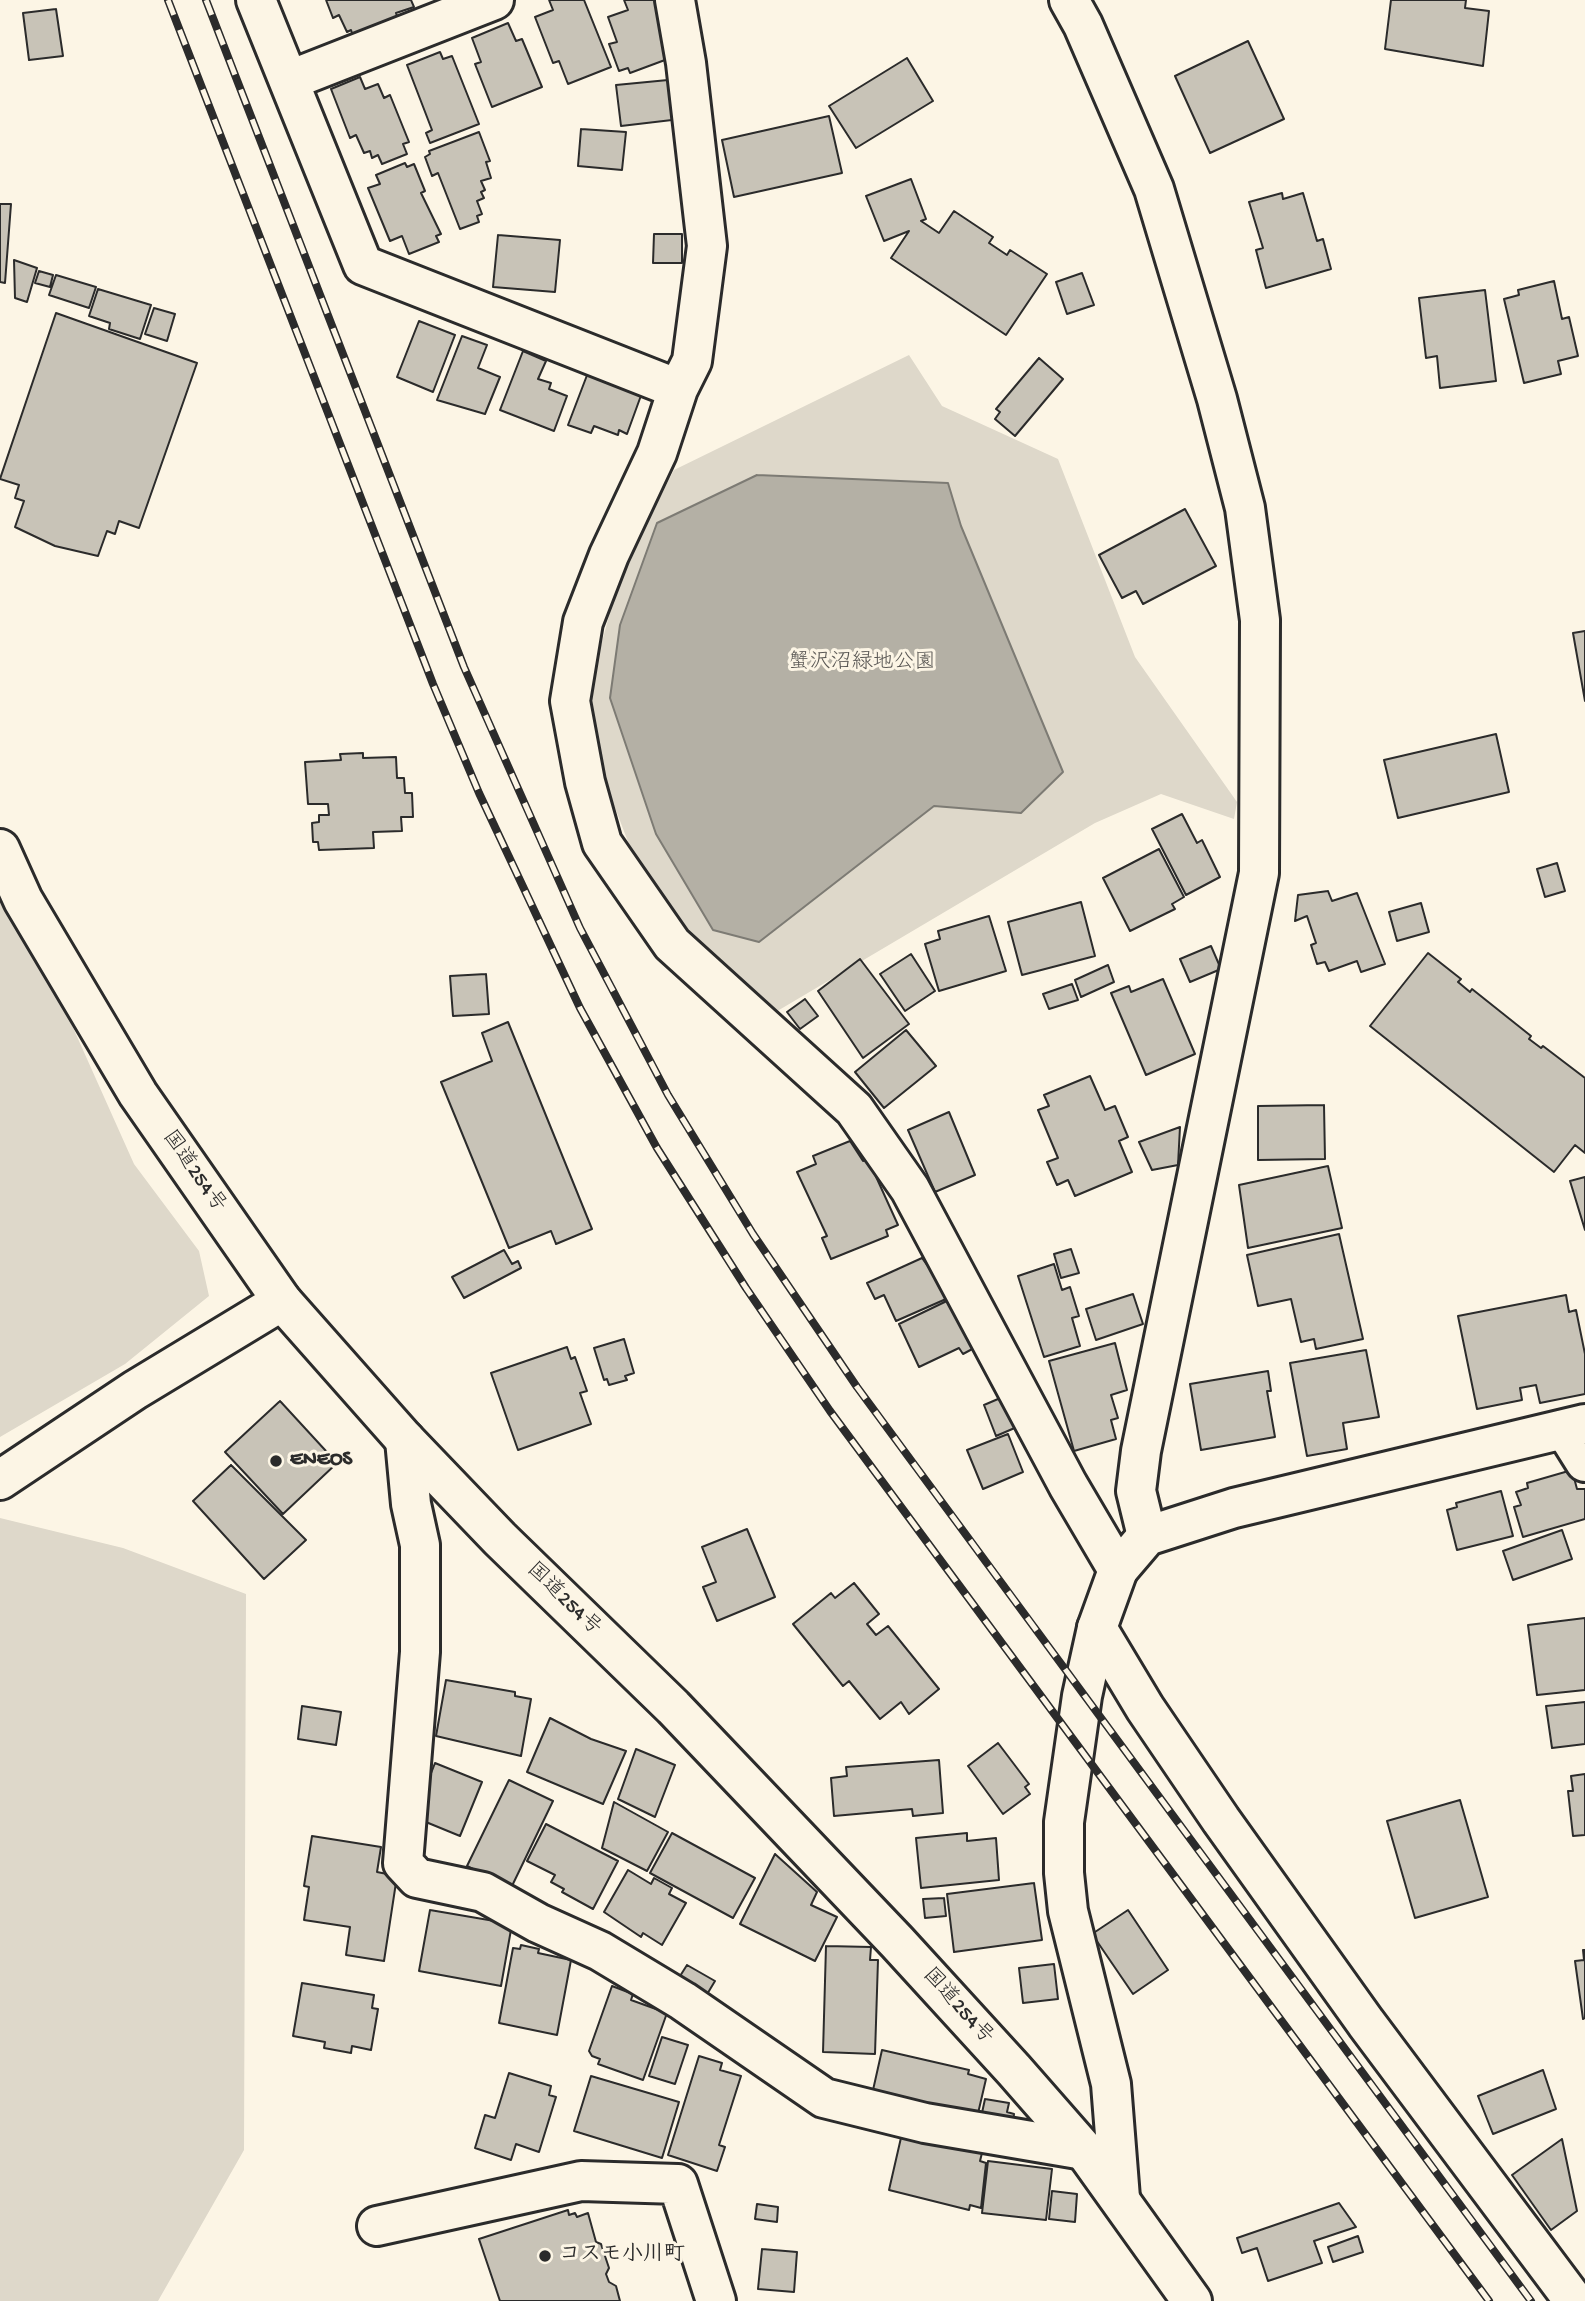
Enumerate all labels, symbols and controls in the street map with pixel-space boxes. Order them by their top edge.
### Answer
park label: 蟹沢沼緑地公園 [789,651,935,677]
street label: 国道254号 [156,1126,230,1218]
place label: ENEOS [290,1448,352,1474]
marker: ENEOS [268,1453,284,1469]
street label: 国道254号 [520,1558,606,1642]
street label: 国道254号 [916,1964,998,2050]
place label: コスモ小川町 [559,2243,685,2269]
marker: コスモ小川町 [537,2248,553,2264]

